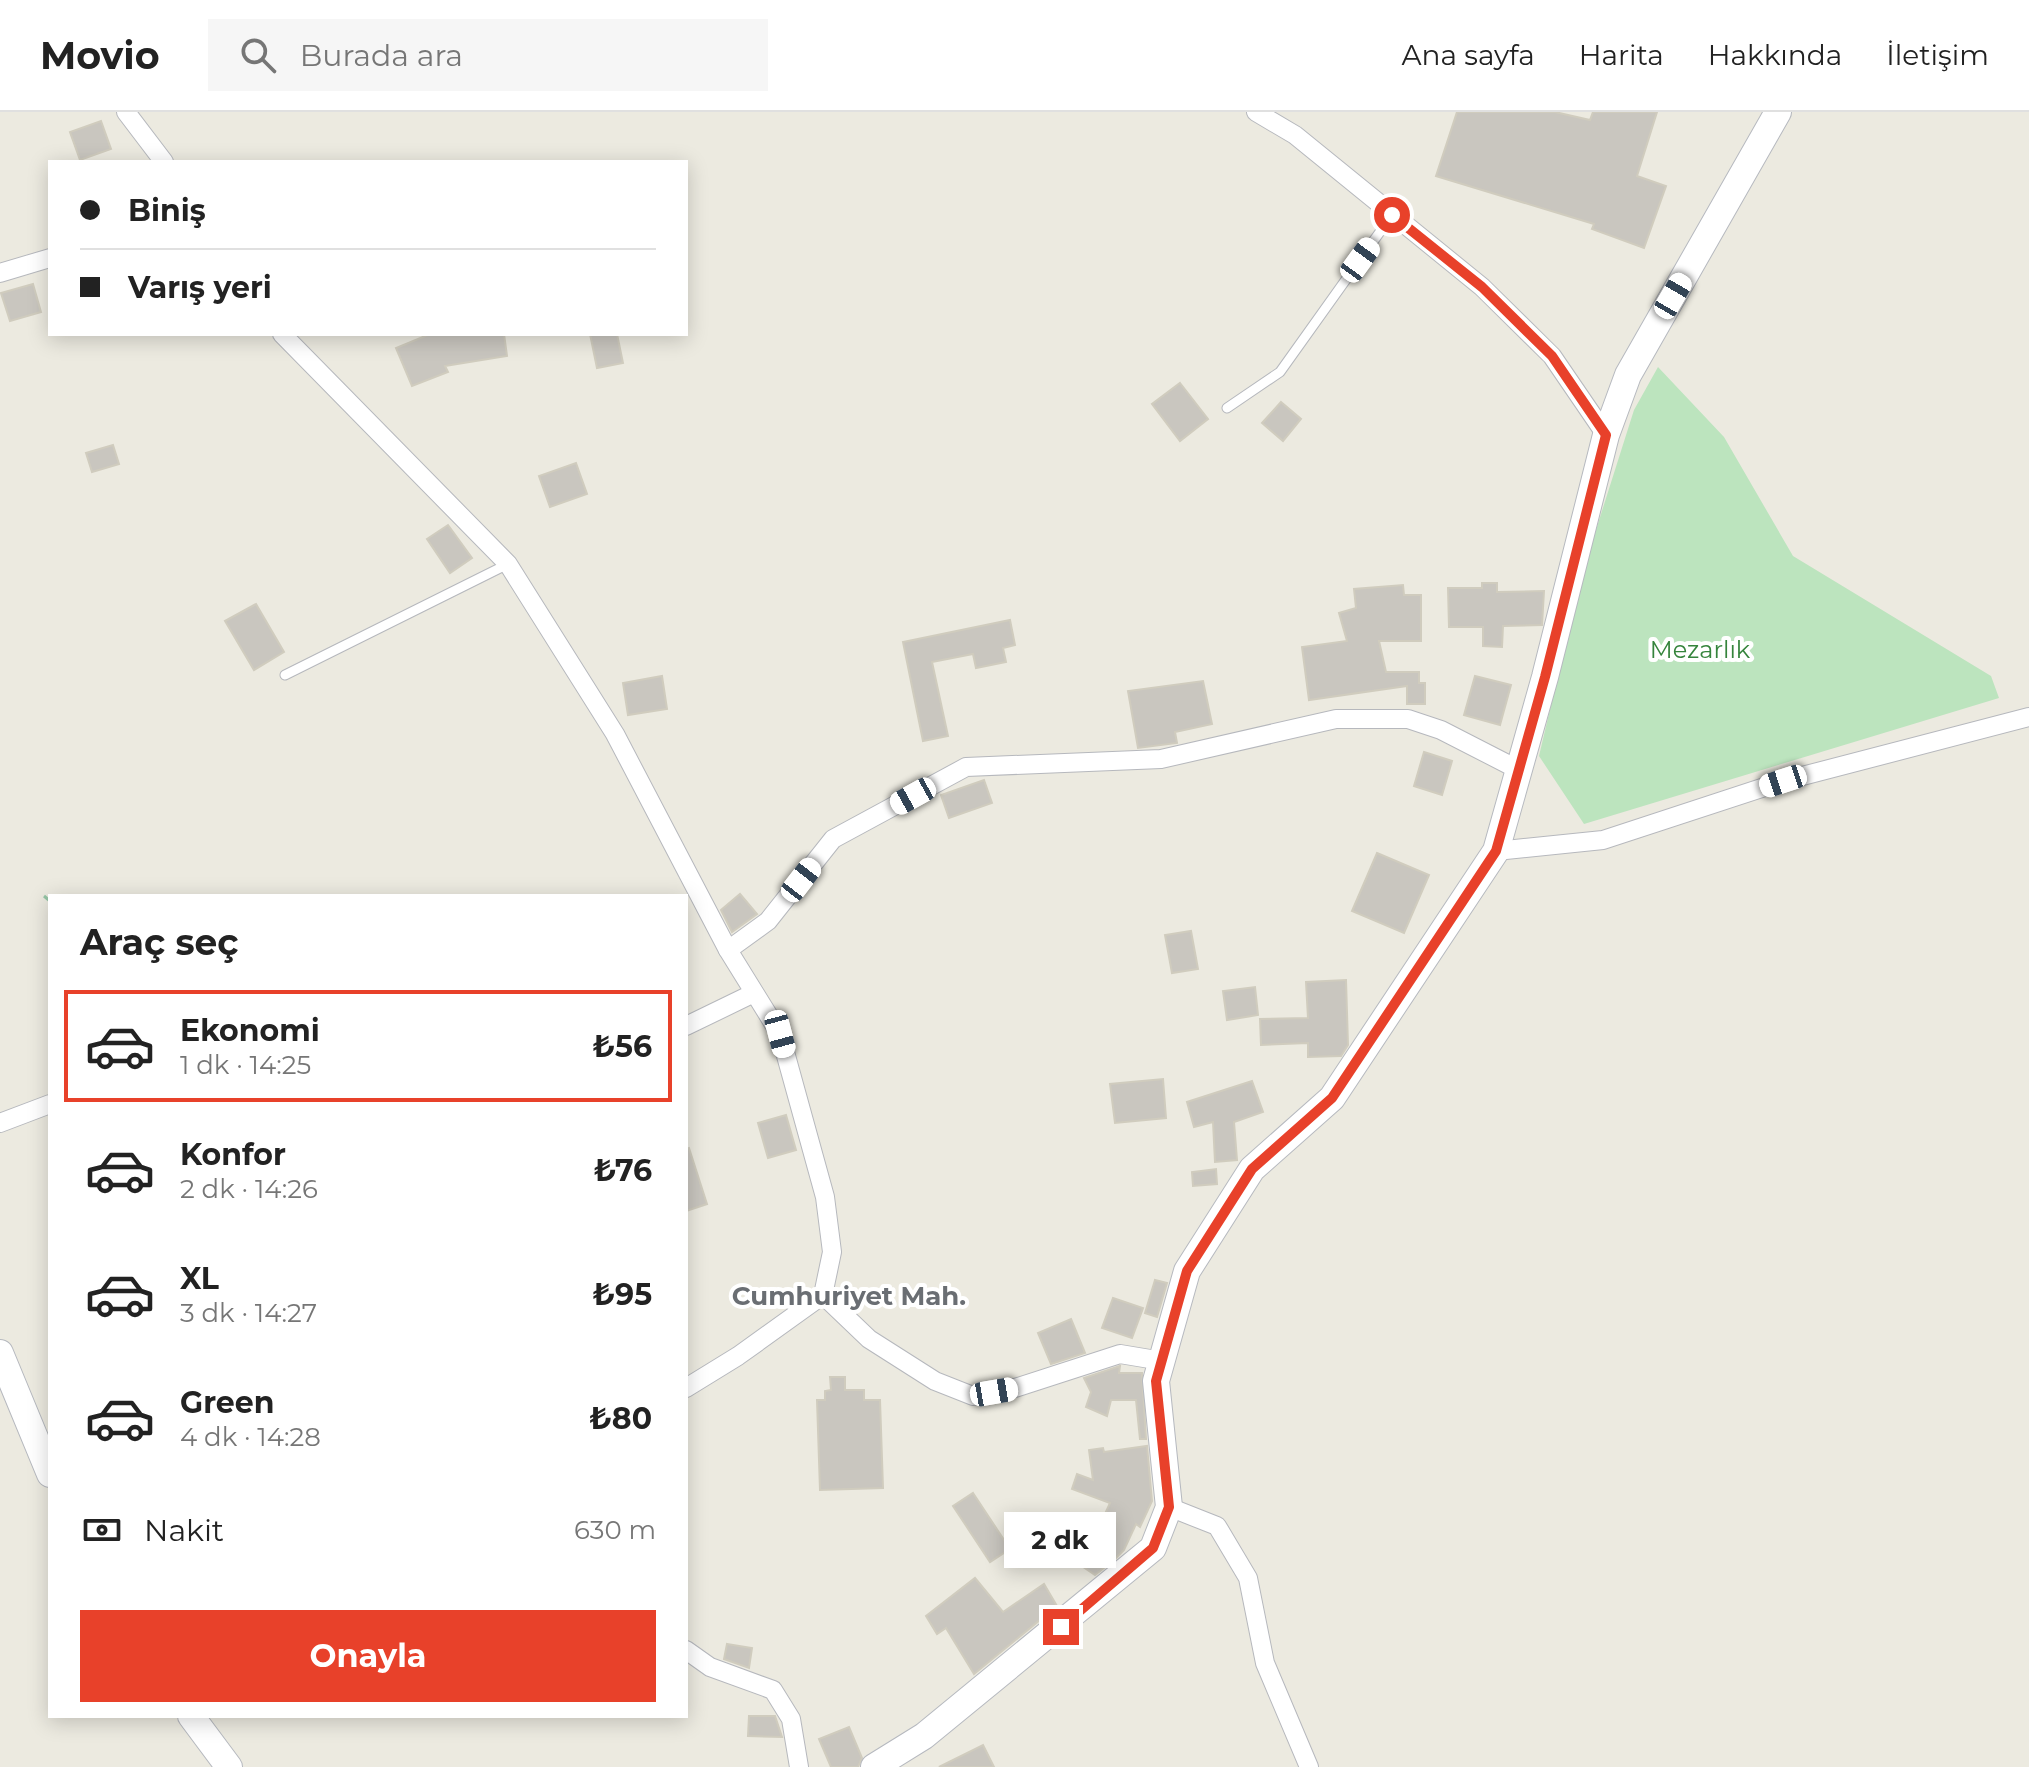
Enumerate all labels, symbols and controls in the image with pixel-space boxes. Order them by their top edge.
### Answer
search box [208,19,768,91]
text: Movio [40,32,160,79]
icon: search [236,33,280,77]
text: Burada ara [300,37,463,74]
text: Ana sayfa [1401,38,1535,72]
text: Harita [1579,38,1664,72]
text: Hakkında [1708,38,1842,72]
text: İletişim [1886,38,1989,72]
text: Biniş [128,192,206,229]
route start [1374,197,1410,233]
car [1336,234,1384,286]
text: Varış yeri [128,269,272,306]
car [1651,269,1695,323]
park label: Mezarlık [1650,635,1751,664]
car [1756,762,1810,800]
car [886,774,940,818]
car [777,854,825,906]
text: Araç seç [80,920,239,964]
car [762,1008,798,1060]
icon: car [84,1010,156,1082]
text: Ekonomi [180,1012,320,1049]
text: ₺56 [592,1028,652,1065]
text: 1 dk · 14:25 [180,1049,311,1081]
icon: car [84,1134,156,1206]
text: Konfor [180,1136,286,1173]
text: ₺76 [594,1152,652,1189]
text: 2 dk · 14:26 [180,1173,318,1205]
icon: car [84,1258,156,1330]
text: XL [180,1260,219,1297]
text: ₺95 [592,1276,652,1313]
district label: Cumhuriyet Mah. [732,1280,966,1312]
text: 3 dk · 14:27 [180,1297,317,1329]
car [968,1376,1020,1408]
icon: car [84,1382,156,1454]
text: Green [180,1384,274,1421]
text: ₺80 [589,1400,652,1437]
text: 4 dk · 14:28 [180,1421,321,1453]
icon: cash [80,1508,124,1552]
callout: 2 dk [1005,1511,1117,1567]
text: Nakit [144,1512,224,1549]
text: 630 m [574,1514,656,1546]
text: 2 dk [1031,1524,1089,1556]
route end [1043,1609,1079,1645]
button: Onayla [80,1610,656,1702]

